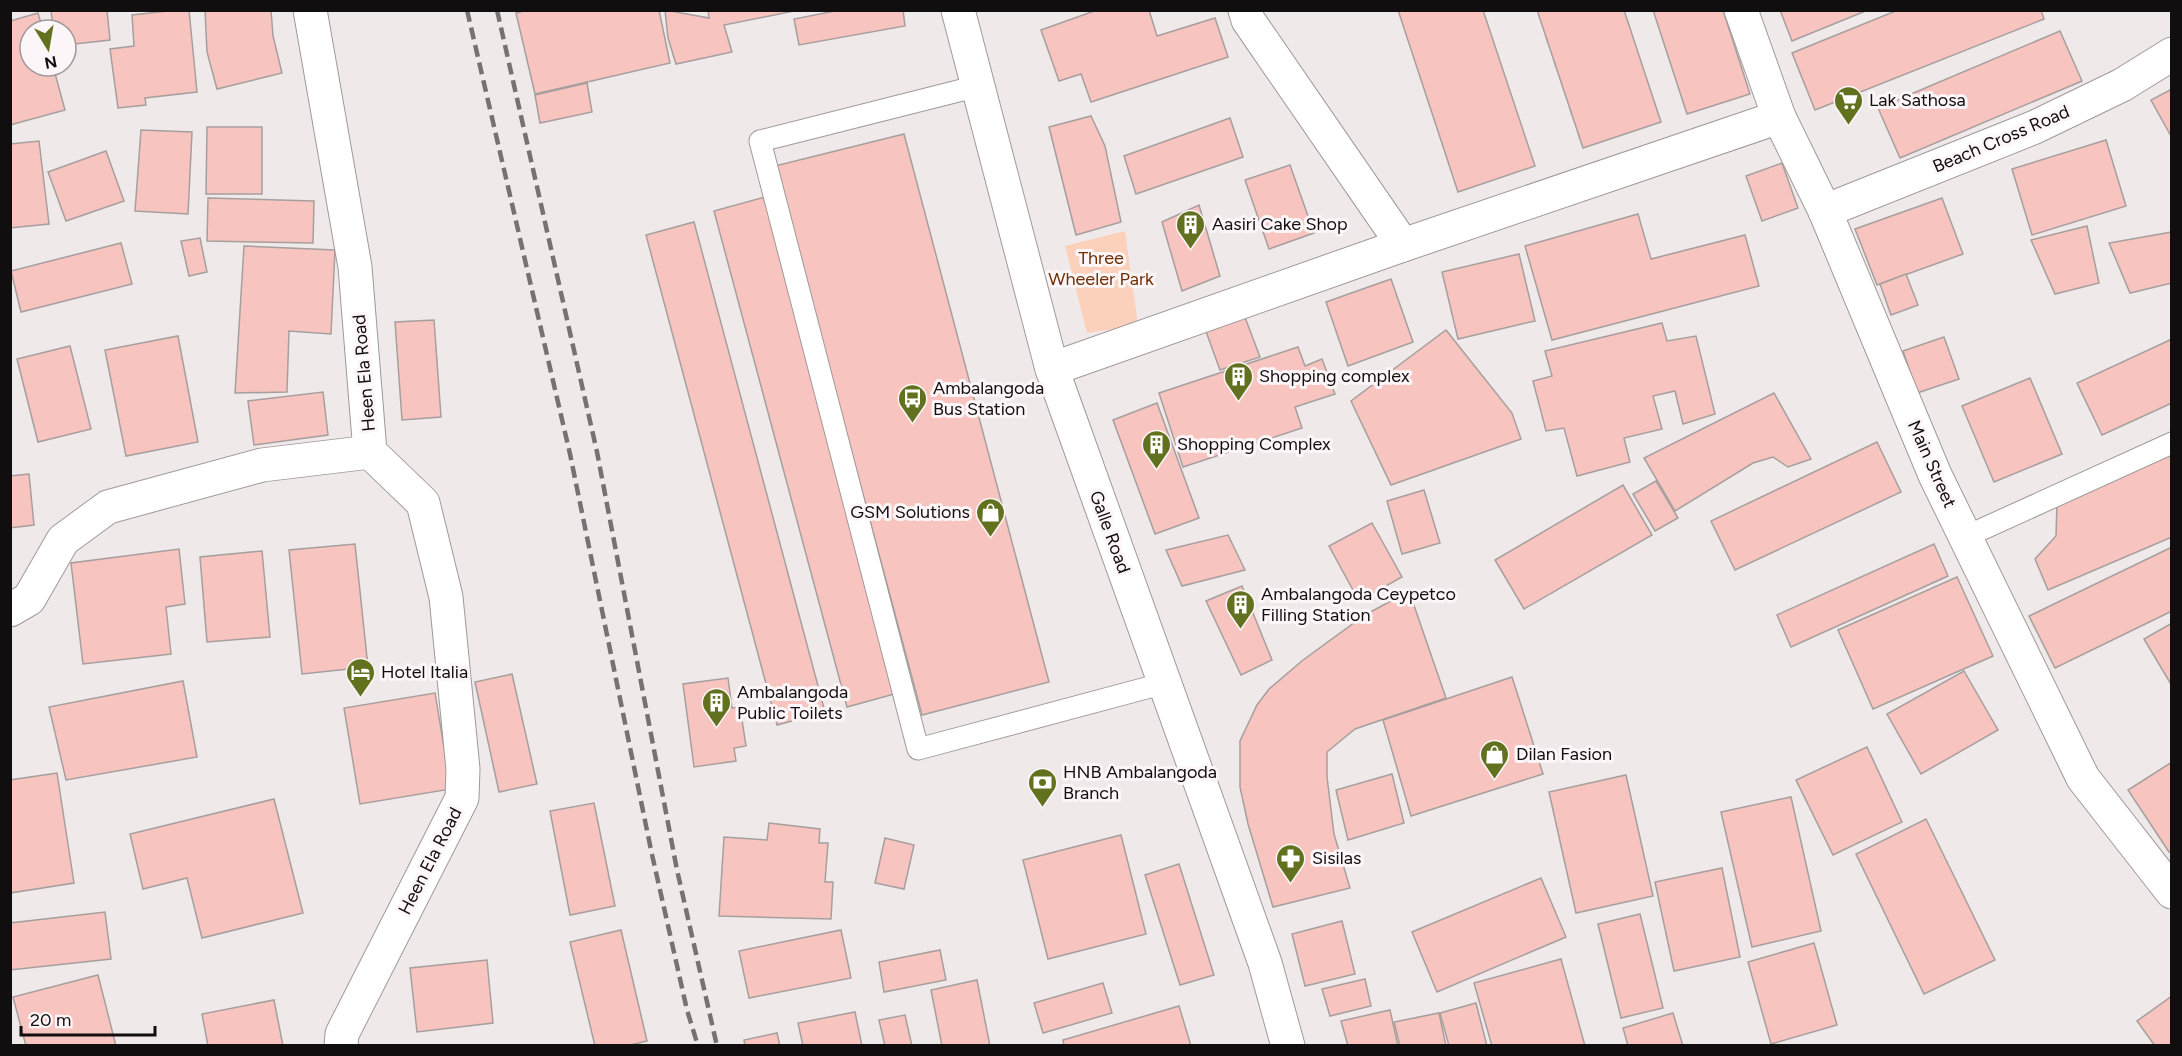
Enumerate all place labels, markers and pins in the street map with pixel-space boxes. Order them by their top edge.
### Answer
supermarket icon: Lak Sathosa [1832,84,1864,126]
place label: Lak Sathosa [1869,89,1966,111]
building icon: Aasiri Cake Shop [1175,208,1207,250]
place label: Aasiri Cake Shop [1212,213,1348,235]
building icon: Shopping complex [1222,360,1254,402]
place label: Shopping complex [1259,365,1410,387]
place label: Ambalangoda Bus Station [933,377,1044,420]
bus stop icon: Ambalangoda Bus Station [896,382,928,424]
building icon: Shopping Complex [1140,428,1172,470]
place label: Shopping Complex [1177,433,1331,455]
shop icon: GSM Solutions [975,496,1007,538]
place label: GSM Solutions [850,501,970,523]
place label: Ambalangoda Ceypetco Filling Station [1261,583,1456,626]
building icon: Ambalangoda Ceypetco Filling Station [1224,588,1256,630]
hotel icon: Hotel Italia [344,656,376,698]
place label: Hotel Italia [381,661,468,683]
place label: Ambalangoda Public Toilets [737,681,848,724]
building icon: Ambalangoda Public Toilets [700,686,732,728]
shop icon: Dilan Fasion [1479,738,1511,780]
place label: Dilan Fasion [1516,743,1612,765]
place label: HNB Ambalangoda Branch [1063,761,1217,804]
bank icon: HNB Ambalangoda Branch [1026,766,1058,808]
pharmacy icon: Sisilas [1275,842,1307,884]
place label: Sisilas [1312,847,1361,869]

